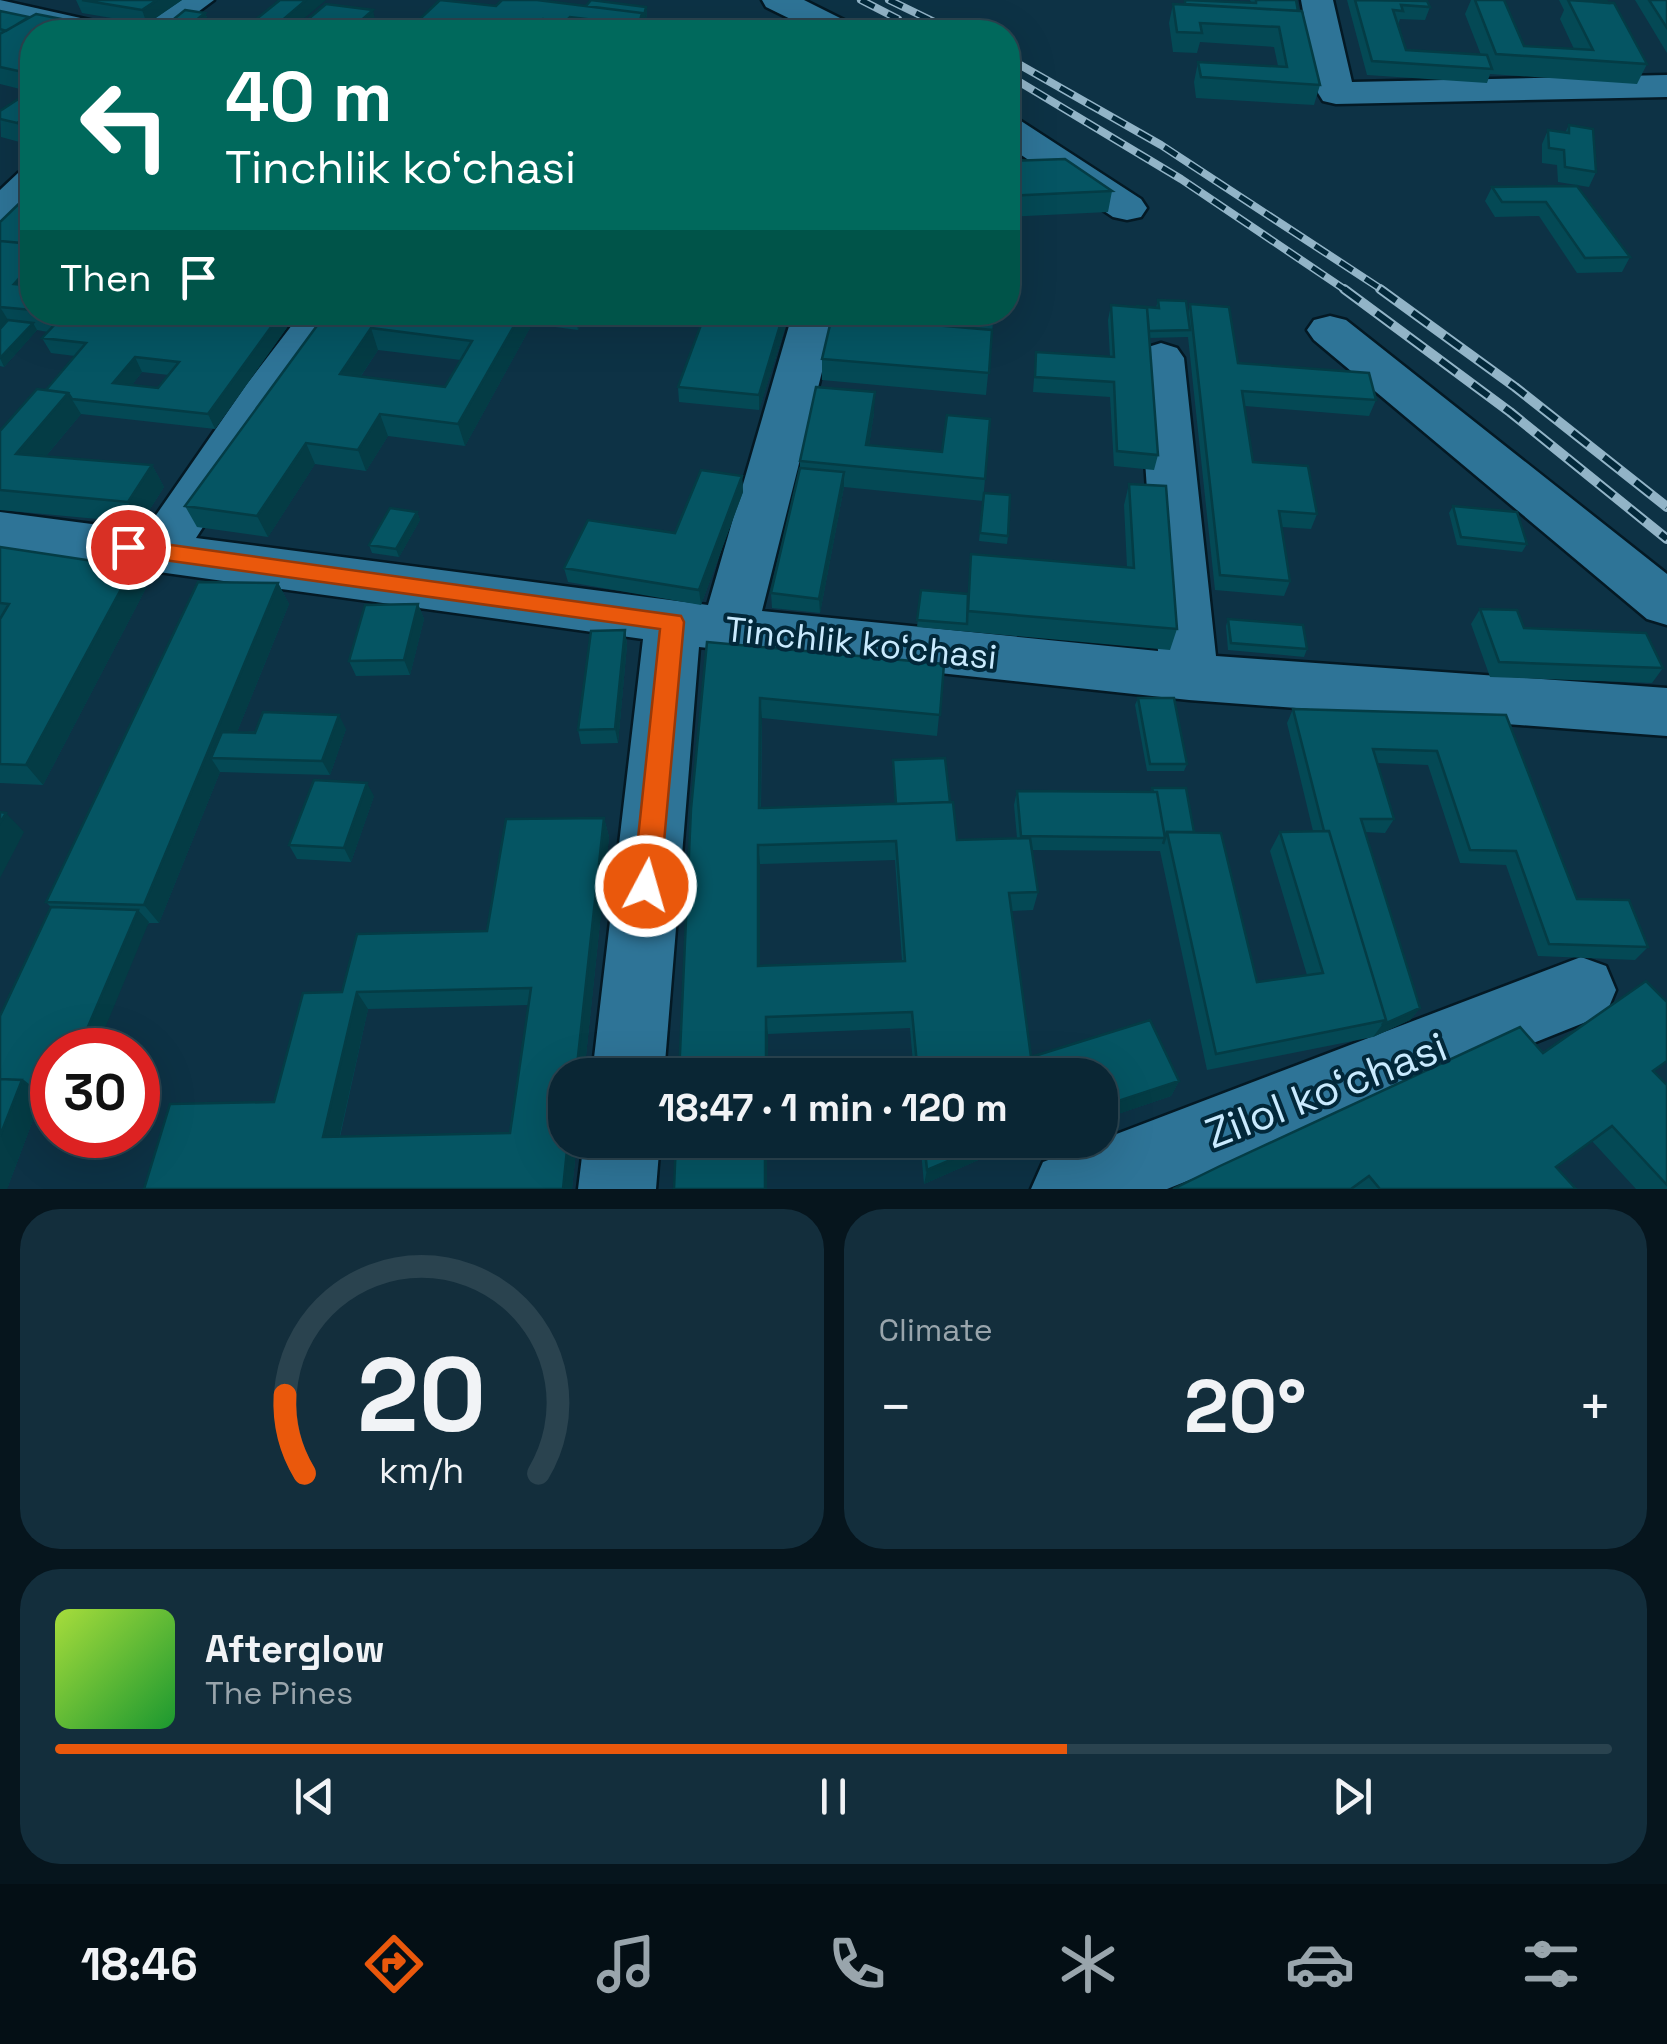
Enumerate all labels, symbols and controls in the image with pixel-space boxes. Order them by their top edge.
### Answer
text: 40 m [225,52,392,141]
icon: left [60,60,190,190]
text: Tinchlik koʻchasi [225,139,576,196]
icon: arrive [171,250,226,305]
text: Then [60,254,151,302]
pin [86,505,171,590]
icon: arrive [101,520,156,575]
street label: Tinchlik koʻchasi [723,607,999,679]
position arrow [594,834,698,938]
street label: Zilol ko‘chasi [1198,1020,1454,1160]
speed limit sign: 30 [30,1028,160,1158]
text: 18:47 · 1 min · 120 m [658,1084,1008,1132]
text: Climate [879,1310,993,1350]
text: 20 [357,1329,486,1461]
text: 20° [1184,1358,1307,1454]
text: − [879,1372,913,1442]
text: + [1578,1372,1612,1442]
text: km/h [379,1448,464,1493]
text: Afterglow [205,1625,385,1673]
text: The Pines [205,1673,353,1713]
icon: previous [287,1769,342,1824]
icon: pause [806,1769,861,1824]
icon: next [1325,1769,1380,1824]
icon: directions [359,1929,429,1999]
icon: music [591,1929,661,1999]
icon: phone [822,1929,892,1999]
icon: climate [1053,1929,1123,1999]
icon: car [1285,1929,1355,1999]
icon: filters [1516,1929,1586,1999]
text: 18:46 [81,1936,198,1993]

